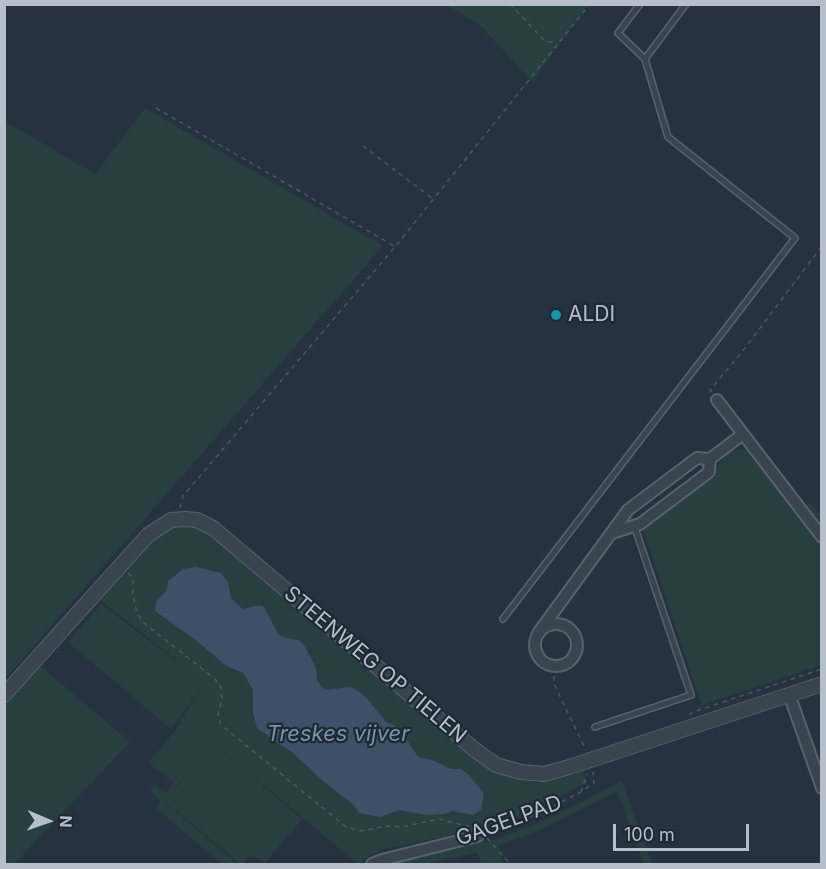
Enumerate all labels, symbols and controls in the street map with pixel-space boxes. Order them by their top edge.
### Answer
place label: ALDI [568,302,615,328]
marker: ALDI [549,308,563,322]
street label: STEENWEG OP TIELEN [279,581,471,749]
water label: Treskes vijver [266,721,410,747]
street label: GAGELPAD [453,790,565,852]
north arrow [18,791,78,851]
scale bar [616,812,752,850]
text: N [56,815,76,828]
text: 100 m [624,824,675,845]

